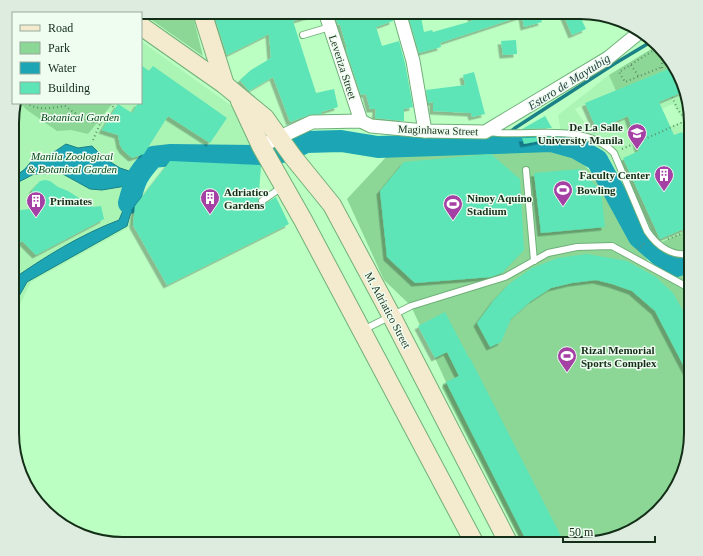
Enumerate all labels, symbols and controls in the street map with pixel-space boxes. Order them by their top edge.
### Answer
legend [12,12,142,104]
text: Road [48,21,73,35]
street label: Leveriza Street [327,33,359,101]
text: Park [48,41,70,55]
water label: Estero de Maytubig [524,51,613,113]
text: Water [48,61,76,75]
text: Building [48,81,90,95]
park label: Botanical Garden [41,111,120,123]
place label: De La Salle University Manila [538,121,623,146]
school or university icon: De La Salle University Manila [626,122,648,150]
street label: Maginhawa Street [398,123,478,137]
park label: Manila Zoological & Botanical Garden [27,150,118,175]
building icon: Faculty Center [653,164,675,192]
place label: Faculty Center [579,169,650,181]
sports icon: Bowling [552,179,574,207]
place label: Bowling [577,184,616,196]
place label: Adriatico Gardens [224,186,269,211]
building icon: Adriatico Gardens [199,187,221,215]
building icon: Primates [25,190,47,218]
place label: Ninoy Aquino Stadium [467,192,533,217]
sports icon: Ninoy Aquino Stadium [442,193,464,221]
place label: Primates [50,195,93,207]
street label: M. Adriatico Street [363,270,413,350]
place label: Rizal Memorial Sports Complex [581,344,657,369]
sports icon: Rizal Memorial Sports Complex [556,345,578,373]
scale bar [563,518,655,544]
text: 50 m [569,525,594,539]

